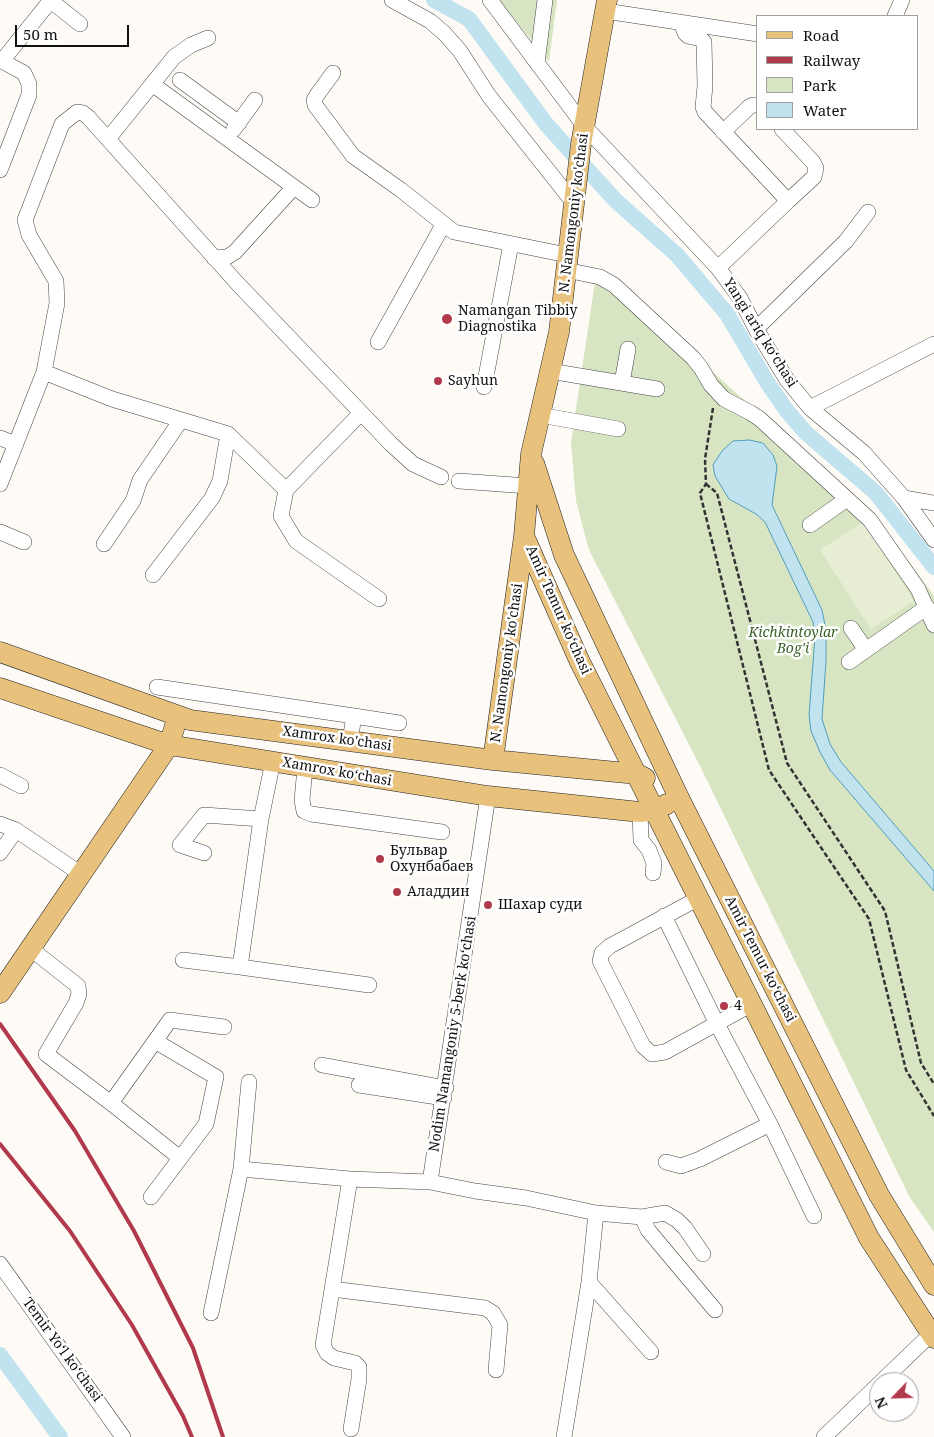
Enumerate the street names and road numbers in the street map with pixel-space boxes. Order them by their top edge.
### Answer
street label: N. Namongoniy ko'chasi [556,132,592,294]
street label: Yangi ariq ko‘chasi [720,275,800,391]
street label: Amir Temur koʻchasi [522,543,594,677]
street label: N. Namongoniy ko'chasi [488,582,526,744]
street label: Xamrox ko'chasi [281,723,393,755]
street label: Xamrox koʻchasi [281,754,393,790]
street label: Amir Temur koʻchasi [721,893,799,1025]
street label: Nodim Namangoniy 5-berk koʻchasi [426,915,480,1153]
street label: Temir Yoʻl koʻchasi [19,1295,105,1405]

